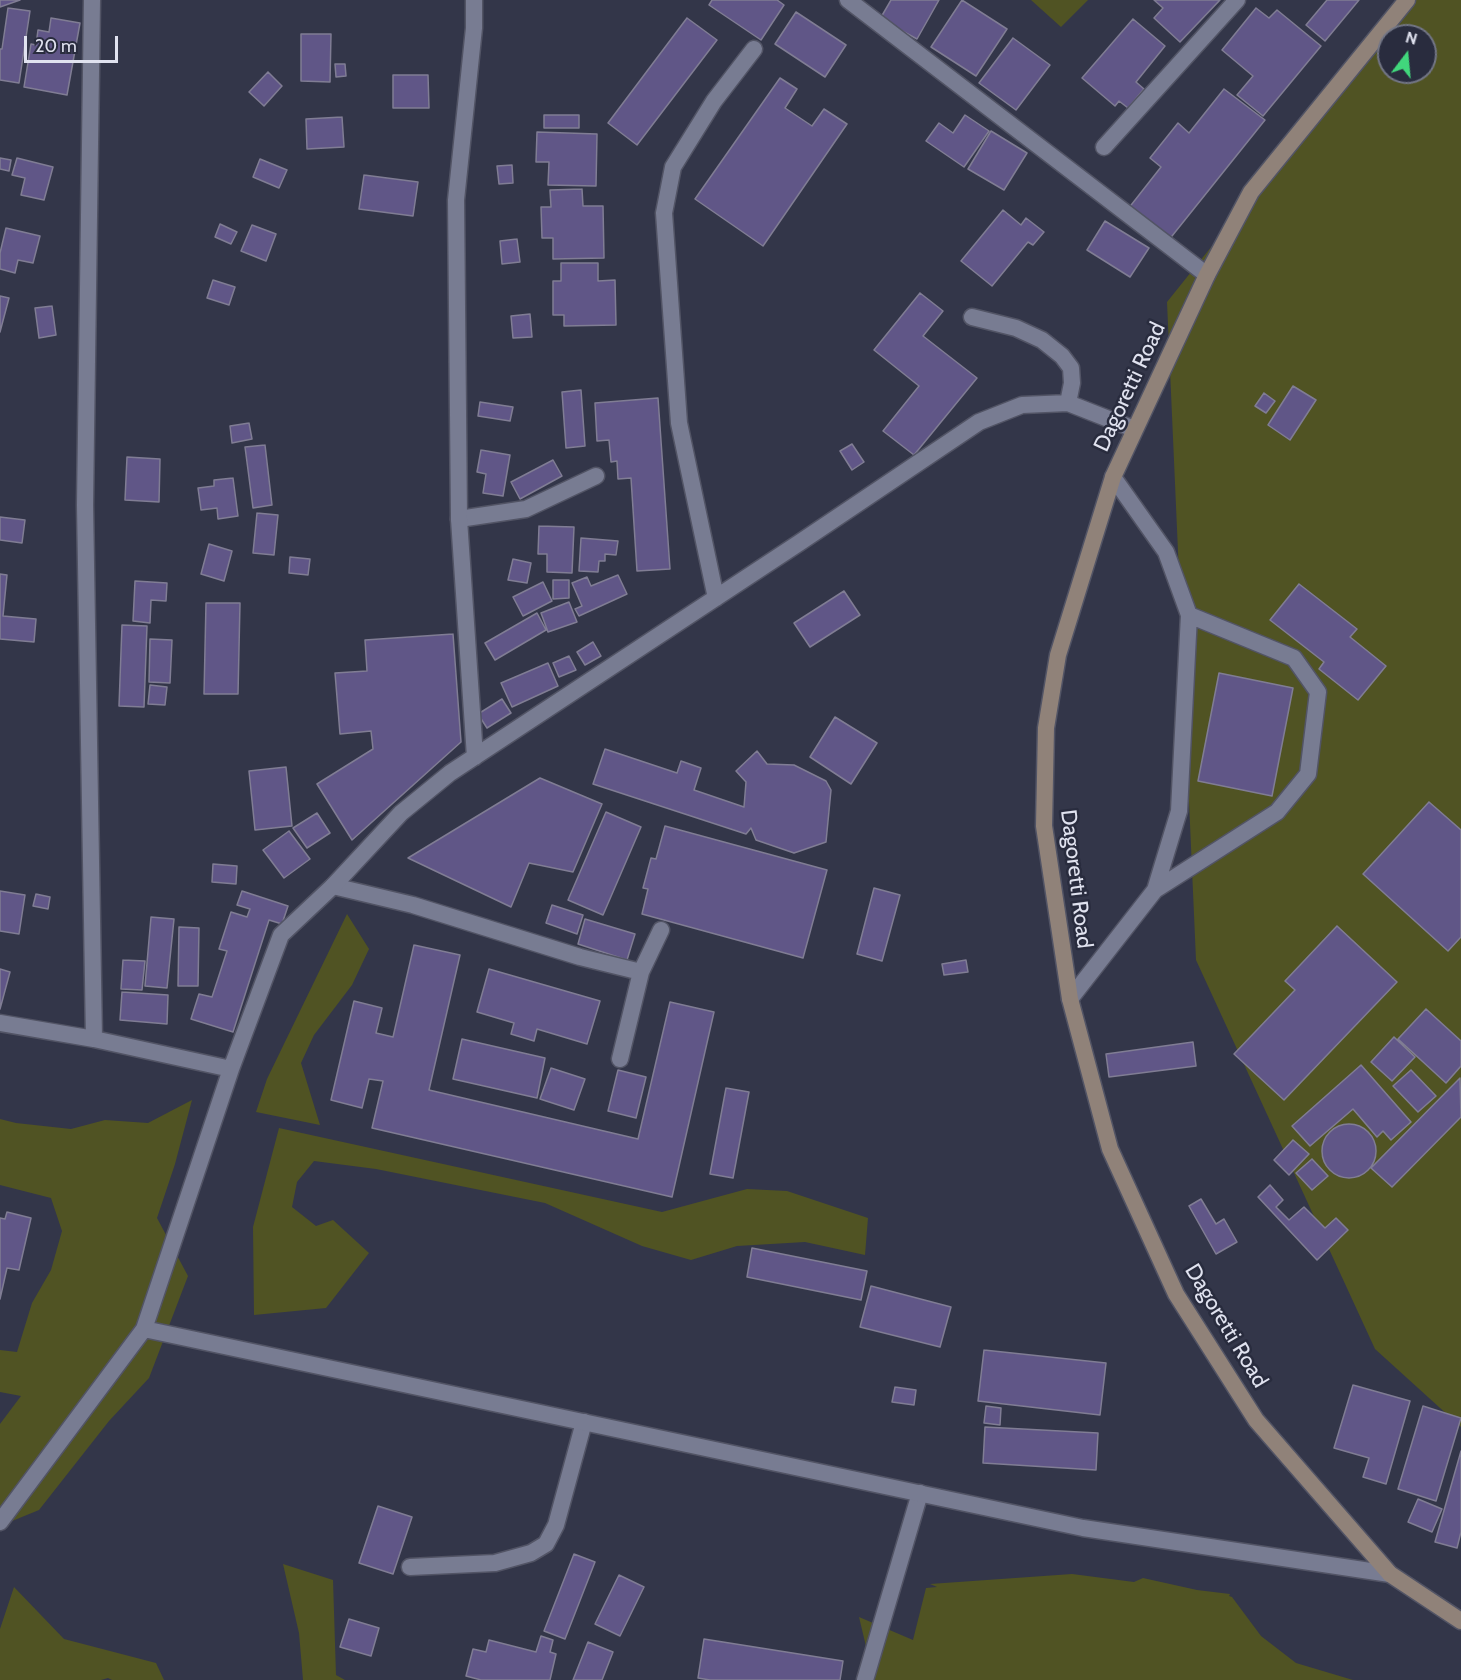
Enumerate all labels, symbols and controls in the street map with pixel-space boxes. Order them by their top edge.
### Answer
scale bar [27,24,122,62]
north arrow [1377,24,1437,84]
text: N [1403,27,1420,49]
text: 20 m [35,35,77,57]
street label: Dagoretti Road [1089,318,1171,456]
street label: Dagoretti Road [1054,808,1098,950]
street label: Dagoretti Road [1179,1259,1273,1393]

